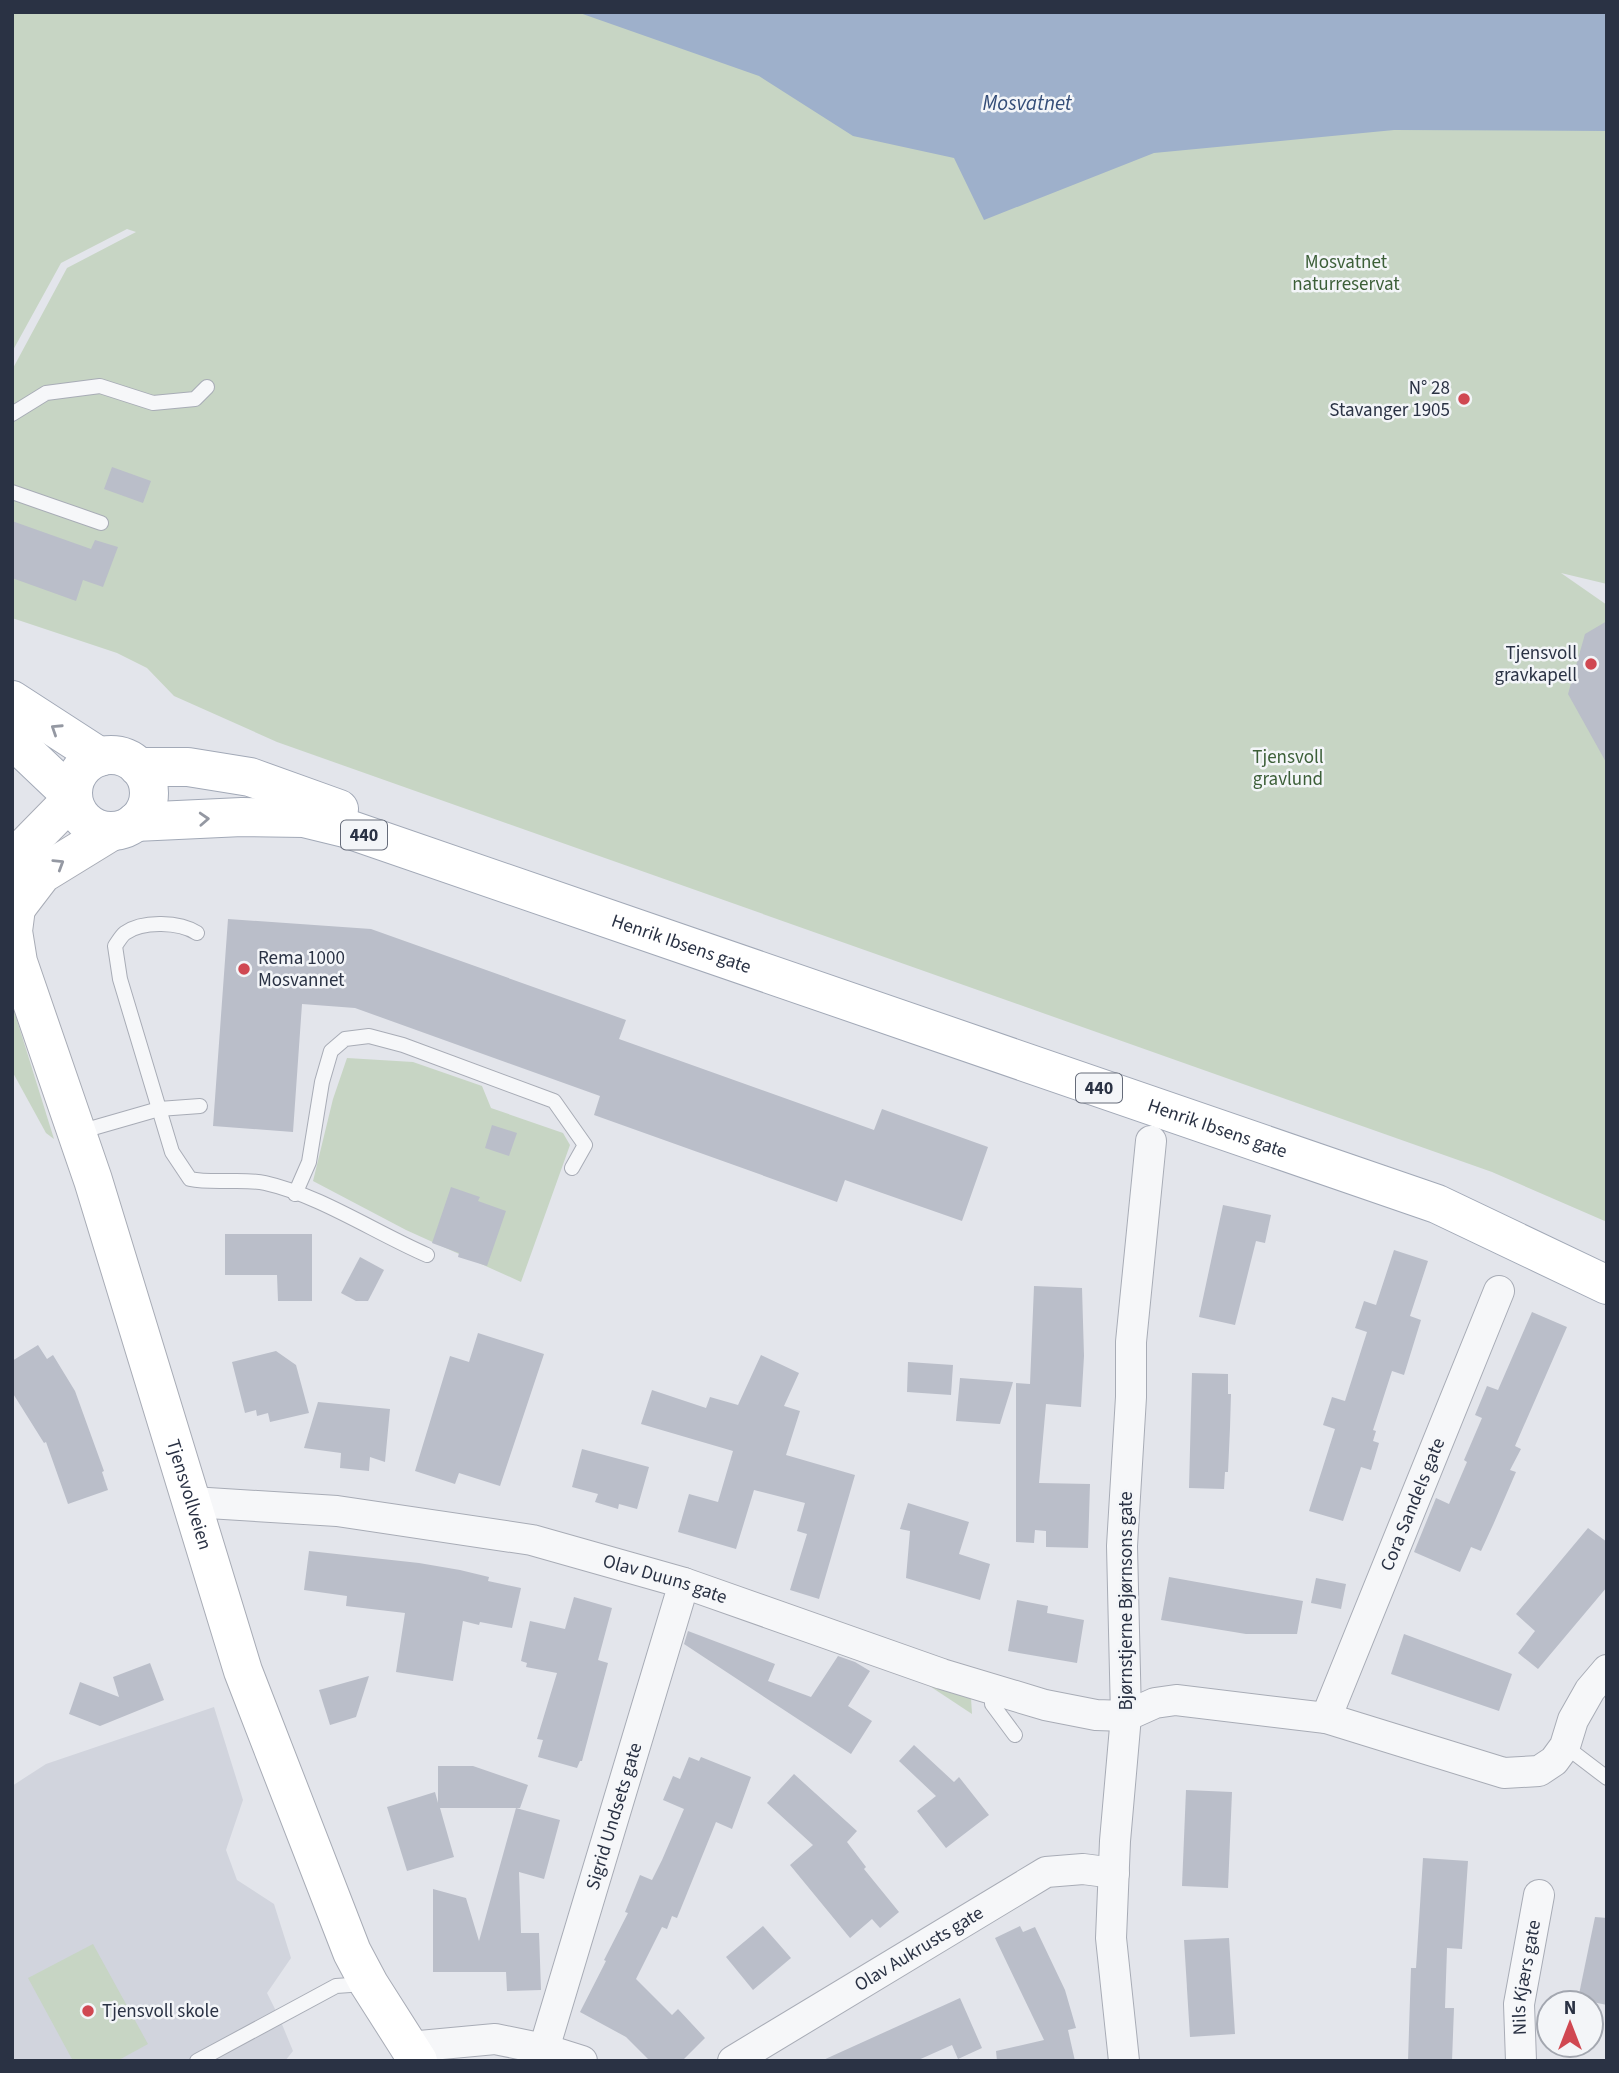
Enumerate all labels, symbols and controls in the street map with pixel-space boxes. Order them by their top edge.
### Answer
water label: Mosvatnet [983,88,1073,118]
park label: Mosvatnet naturreservat [1292,249,1400,298]
place label: N° 28 Stavanger 1905 [1329,375,1450,424]
marker: N° 28 Stavanger 1905 [1456,391,1472,407]
place label: Tjensvoll gravkapell [1494,640,1577,689]
marker: Tjensvoll gravkapell [1583,656,1599,672]
one-way arrow [51,724,64,737]
park label: Tjensvoll gravlund [1252,744,1324,793]
one-way arrow [198,811,209,826]
road number: 440 [341,820,387,850]
one-way arrow [51,859,64,872]
street label: Henrik Ibsens gate [608,907,755,980]
place label: Rema 1000 Mosvannet [258,945,345,994]
marker: Rema 1000 Mosvannet [236,961,252,977]
road number: 440 [1076,1073,1122,1102]
street label: Henrik Ibsens gate [1144,1092,1291,1165]
street label: Cora Sandels gate [1373,1434,1452,1575]
street label: Tjensvollveien [160,1436,219,1553]
street label: Bjørnstjerne Bjørnsons gate [1113,1491,1140,1711]
street label: Olav Duuns gate [600,1547,731,1611]
street label: Sigrid Undsets gate [579,1739,649,1893]
street label: Olav Aukrusts gate [849,1899,988,1998]
street label: Nils Kjærs gate [1505,1918,1548,2036]
north arrow [1535,1989,1605,2059]
text: N [1564,1995,1576,2022]
place label: Tjensvoll skole [102,1998,219,2025]
marker: Tjensvoll skole [80,2003,96,2019]

